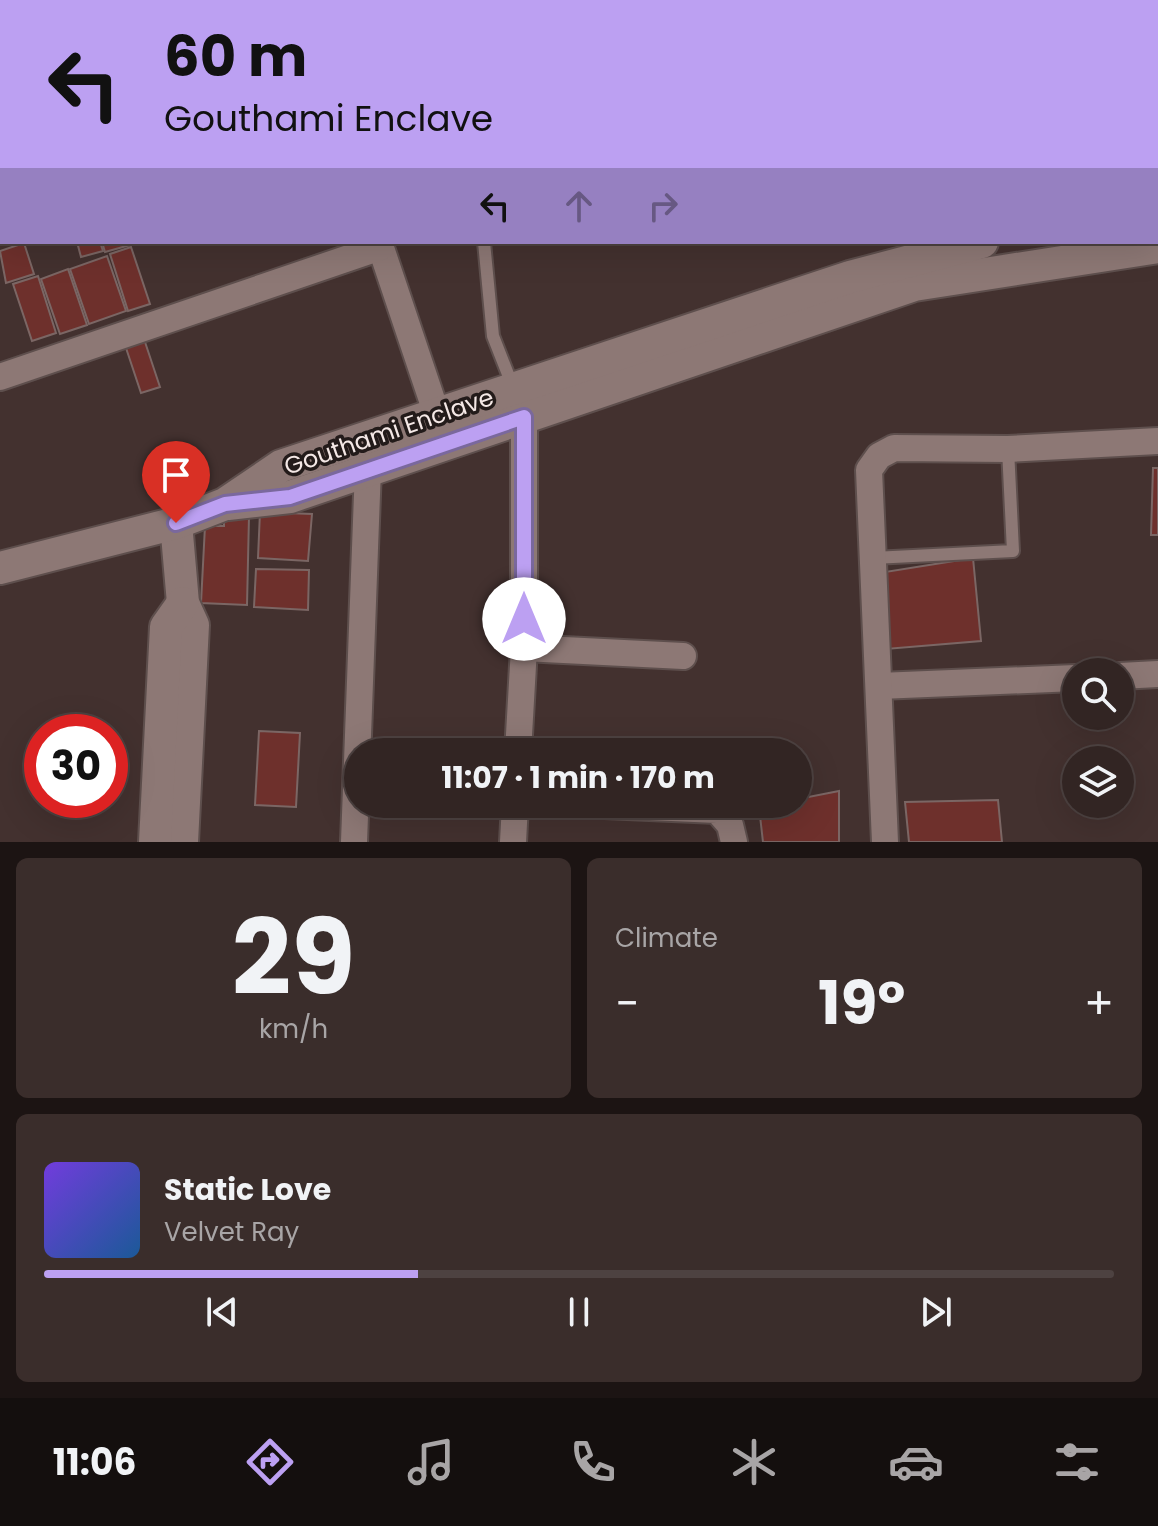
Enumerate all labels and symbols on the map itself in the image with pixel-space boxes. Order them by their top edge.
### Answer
street label: Gouthami Enclave [280,380,498,483]
pin [142,441,210,523]
position arrow [482,577,566,661]
speed limit sign: 30 [24,714,128,818]

